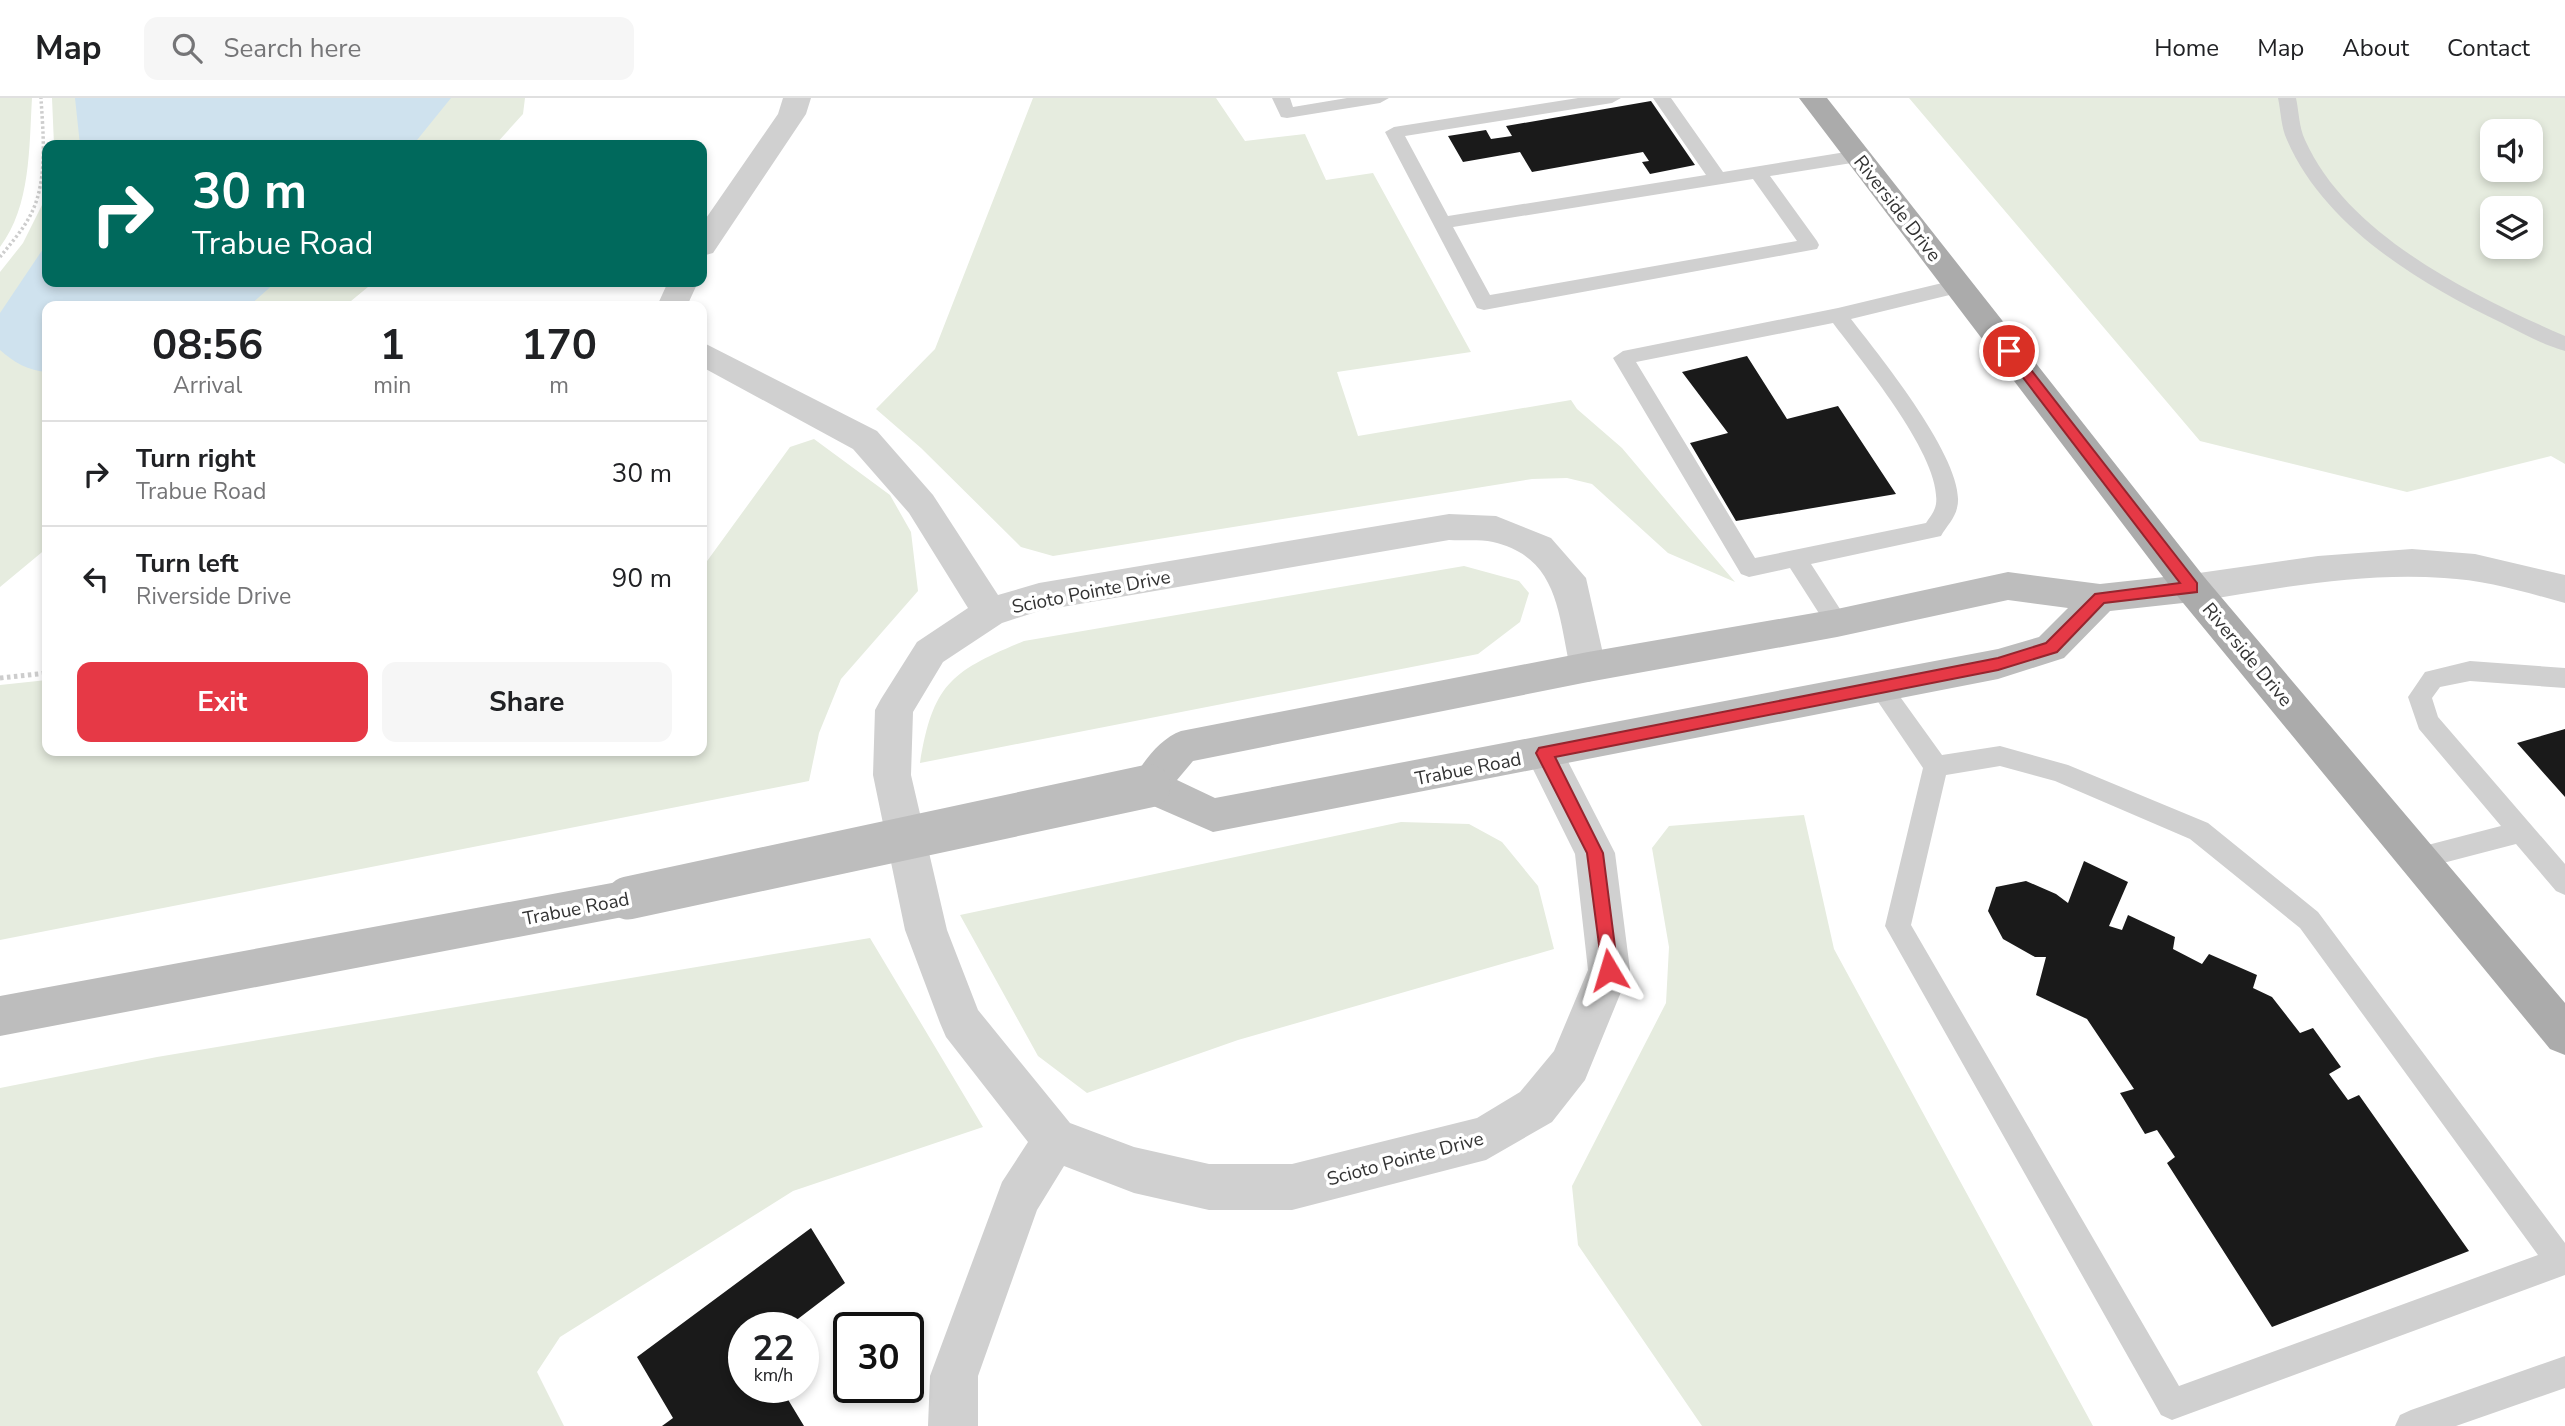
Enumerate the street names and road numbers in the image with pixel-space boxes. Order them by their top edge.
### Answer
street label: Riverside Drive [1847,150,1947,267]
street label: Scioto Pointe Drive [1010,564,1173,620]
street label: Riverside Drive [2196,597,2298,712]
street label: Trabue Road [1413,746,1524,792]
street label: Trabue Road [521,886,632,932]
street label: Scioto Pointe Drive [1324,1126,1487,1192]

